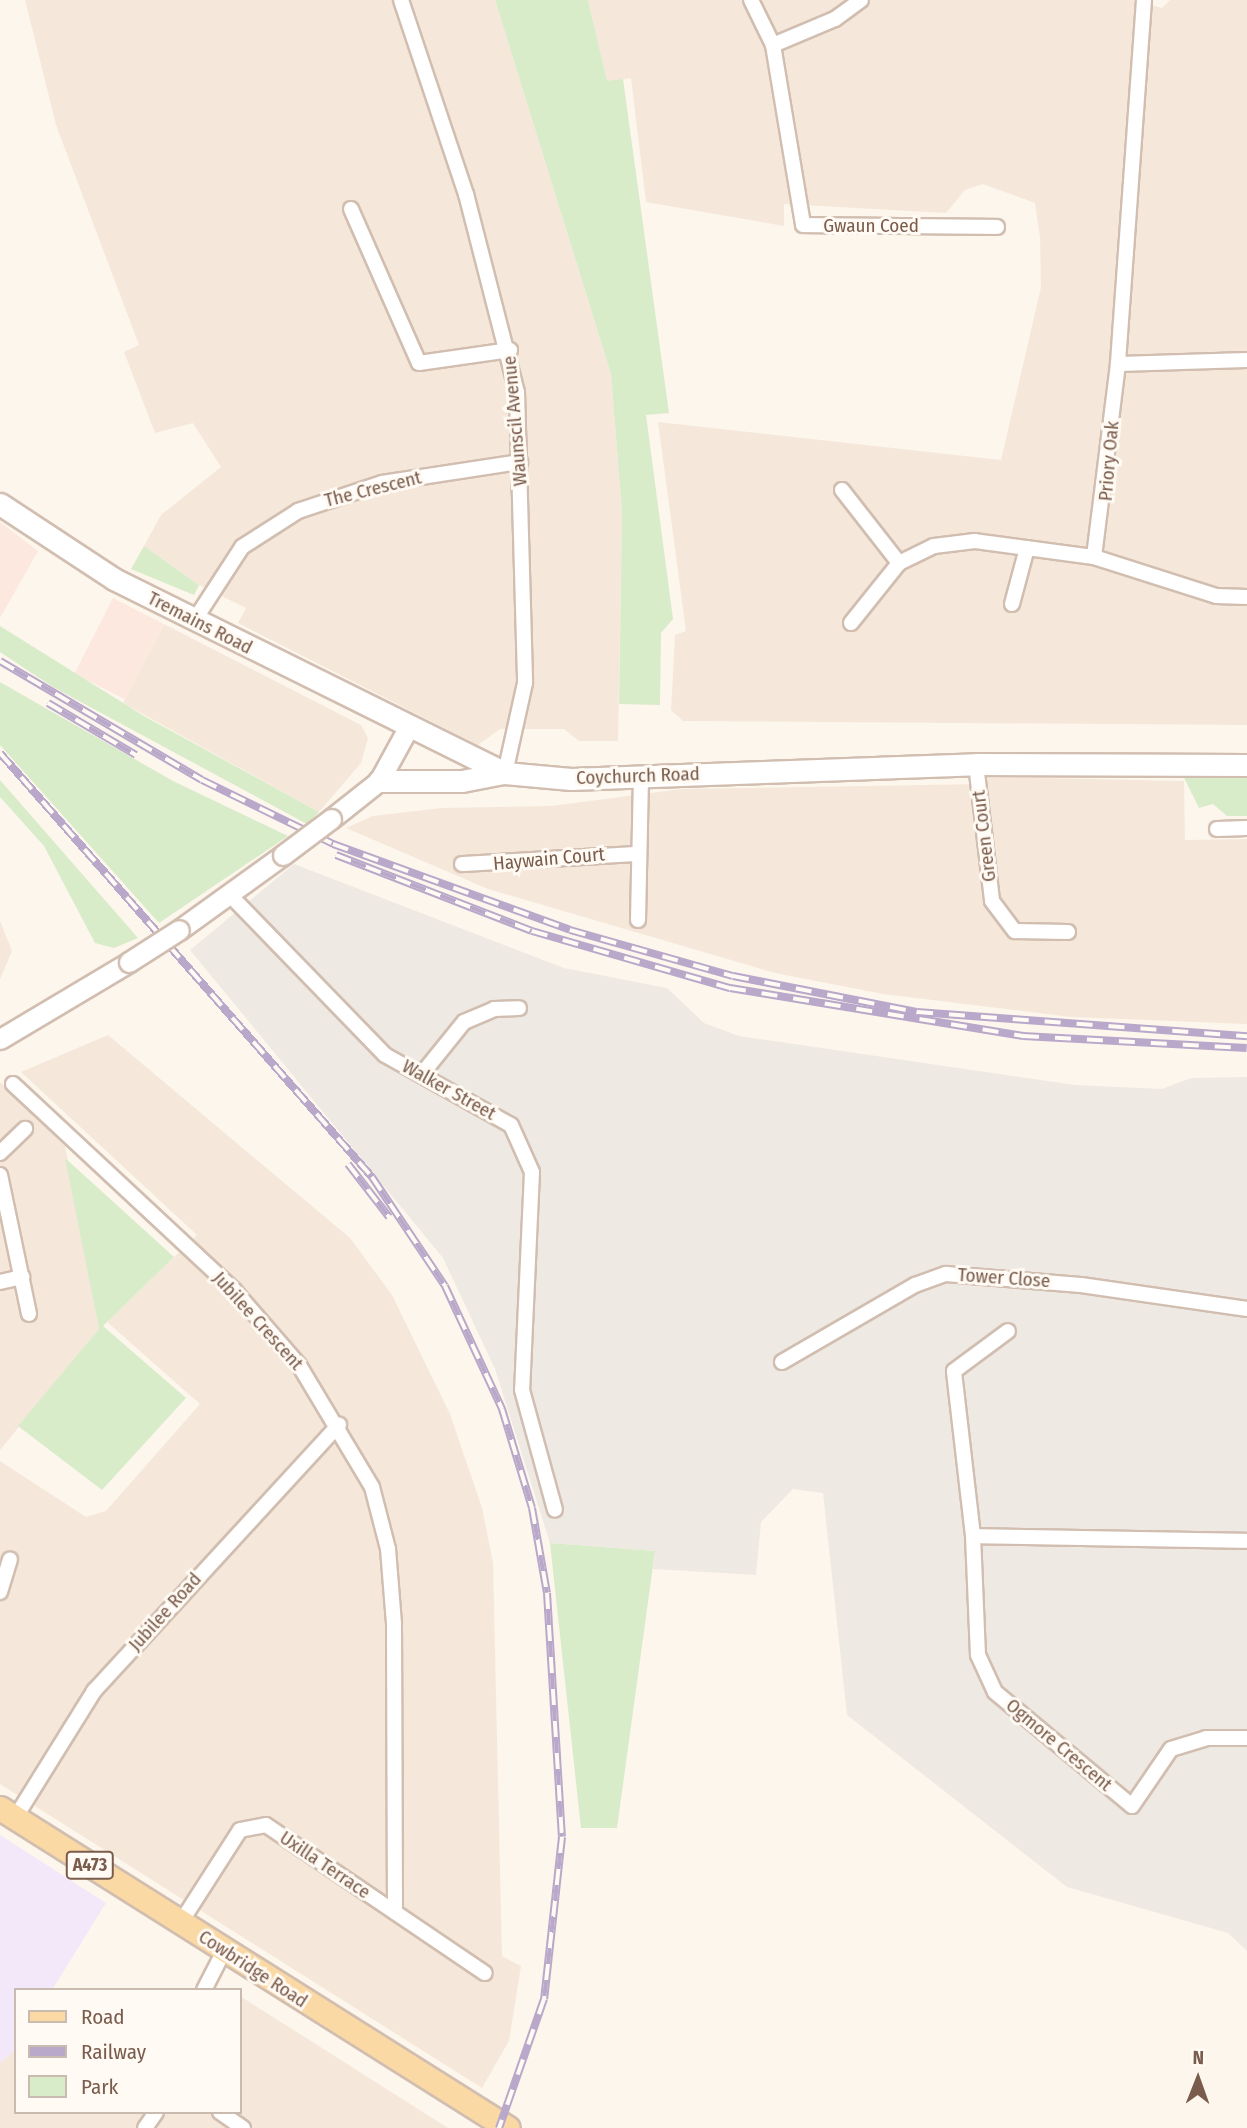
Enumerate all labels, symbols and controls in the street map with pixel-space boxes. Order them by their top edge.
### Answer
street label: Gwaun Coed [823,215,919,237]
street label: Waunscil Avenue [498,355,532,487]
street label: Priory Oak [1094,420,1124,502]
street label: The Crescent [322,466,424,512]
street label: Tremains Road [144,587,256,659]
street label: Coychurch Road [576,762,700,790]
street label: Green Court [967,789,1001,883]
street label: Haywain Court [492,843,606,875]
street label: Walker Street [398,1055,500,1125]
street label: Tower Close [957,1263,1051,1293]
street label: Jubilee Crescent [208,1267,308,1375]
street label: Jubilee Road [124,1568,206,1656]
street label: Ogmore Crescent [1001,1694,1117,1796]
street label: Uxilla Terrace [275,1826,375,1904]
road number: A473 [66,1851,114,1880]
street label: Cowbridge Road [194,1925,312,2013]
legend [14,1988,242,2114]
text: Road [81,2004,125,2030]
text: Railway [81,2039,146,2065]
north arrow [1163,2044,1233,2114]
text: N [1192,2046,1204,2069]
text: Park [81,2074,118,2100]

